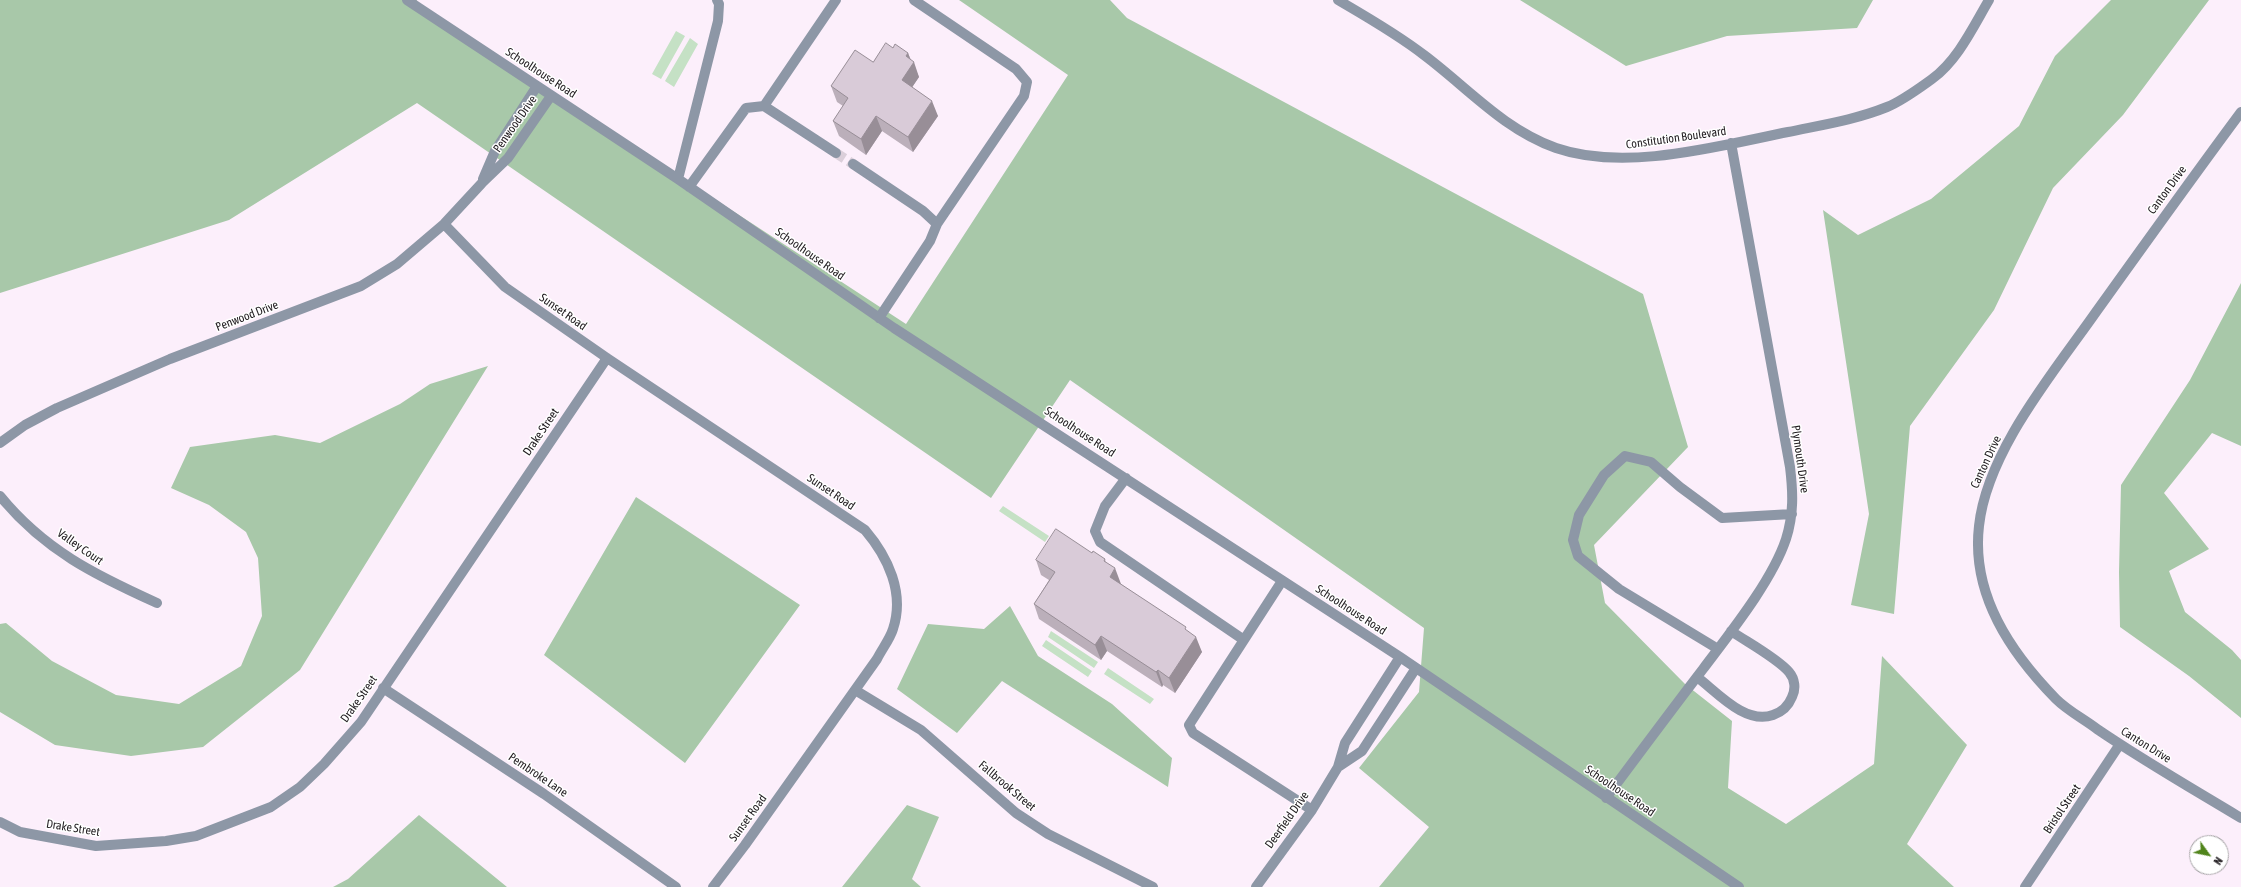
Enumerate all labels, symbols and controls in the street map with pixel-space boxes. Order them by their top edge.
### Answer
street label: Schoolhouse Road [503,45,579,101]
street label: Penwood Drive [490,93,540,155]
street label: Constitution Boulevard [1625,124,1727,152]
street label: Canton Drive [2145,163,2189,217]
street label: Schoolhouse Road [773,225,847,283]
street label: Sunset Road [537,291,589,333]
street label: Penwood Drive [214,297,280,335]
street label: Schoolhouse Road [1042,404,1118,460]
street label: Drake Street [520,406,562,458]
street label: Plymouth Drive [1788,424,1812,494]
street label: Canton Drive [1968,433,2004,491]
street label: Sunset Road [804,471,858,513]
street label: Valley Court [54,526,106,568]
street label: Schoolhouse Road [1313,582,1389,638]
street label: Drake Street [338,673,380,725]
street label: Canton Drive [2118,724,2174,766]
street label: Pembroke Lane [506,750,570,800]
street label: Fallbrook Street [975,758,1039,814]
street label: Schoolhouse Road [1582,762,1658,820]
street label: Bristol Street [2040,782,2084,836]
street label: Deerfield Drive [1262,789,1312,851]
street label: Sunset Road [726,792,770,844]
street label: Drake Street [45,817,101,839]
north arrow [2189,835,2229,875]
text: N [2211,855,2225,867]

